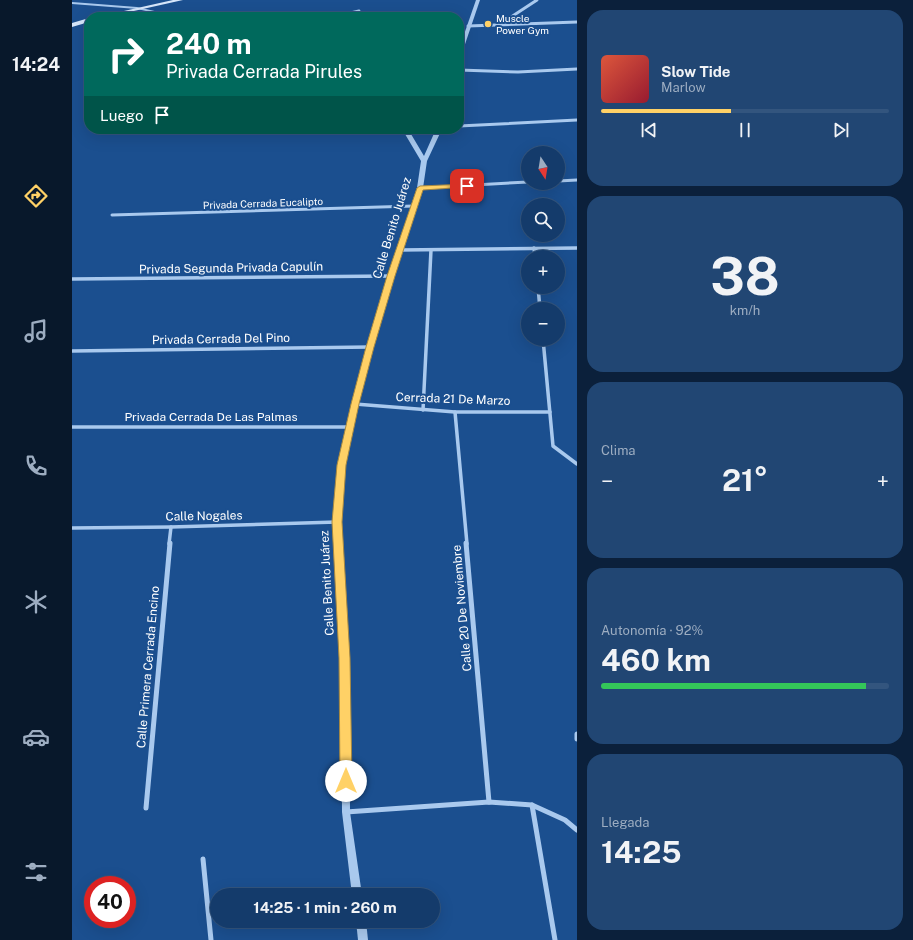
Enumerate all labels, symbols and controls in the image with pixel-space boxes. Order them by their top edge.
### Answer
place label: Muscle Power Gym [496,12,549,36]
marker: Muscle Power Gym [483,19,493,29]
text: 240 m [166,27,252,60]
icon: right [100,28,152,80]
text: 14:24 [12,54,60,75]
text: Privada Cerrada Pirules [166,61,362,82]
text: Slow Tide [661,63,730,80]
text: Marlow [661,80,706,95]
icon: arrive [151,104,173,126]
text: Luego [100,107,143,124]
icon: previous [638,119,660,141]
icon: pause [734,119,756,141]
icon: next [830,119,852,141]
north arrow [521,146,565,190]
map controls [521,146,565,346]
pin [450,169,484,203]
street label: Calle Benito Juárez [370,175,414,280]
icon: arrive [456,175,478,197]
icon: directions [22,182,50,210]
street label: Privada Cerrada Eucalipto [203,195,324,211]
button: search [521,198,565,242]
text: 38 [710,246,780,307]
button: + [521,250,565,294]
street label: Privada Segunda Privada Capulín [139,259,323,277]
button: − [521,302,565,346]
text: km/h [730,303,760,318]
icon: music [22,317,50,345]
street label: Privada Cerrada Del Pino [152,331,290,347]
street label: Cerrada 21 De Marzo [395,390,511,408]
street label: Privada Cerrada De Las Palmas [124,410,298,424]
text: Clima [601,443,636,458]
icon: phone [22,452,50,480]
text: 21° [722,462,768,498]
text: − [601,468,613,494]
text: + [877,468,889,494]
street label: Calle Nogales [165,508,243,524]
street label: Calle Benito Juárez [317,530,337,636]
street label: Calle 20 De Noviembre [449,544,475,672]
street label: Calle Primera Cerrada Encino [134,585,162,749]
icon: climate [22,588,50,616]
text: Autonomía · 92% [601,623,703,638]
text: 460 km [601,642,711,678]
icon: car [22,723,50,751]
position arrow [325,760,367,802]
text: Llegada [601,815,649,830]
text: 14:25 [601,834,682,870]
icon: filters [22,858,50,886]
speed limit sign: 40 [84,876,136,928]
text: 14:25 · 1 min · 260 m [253,899,397,916]

